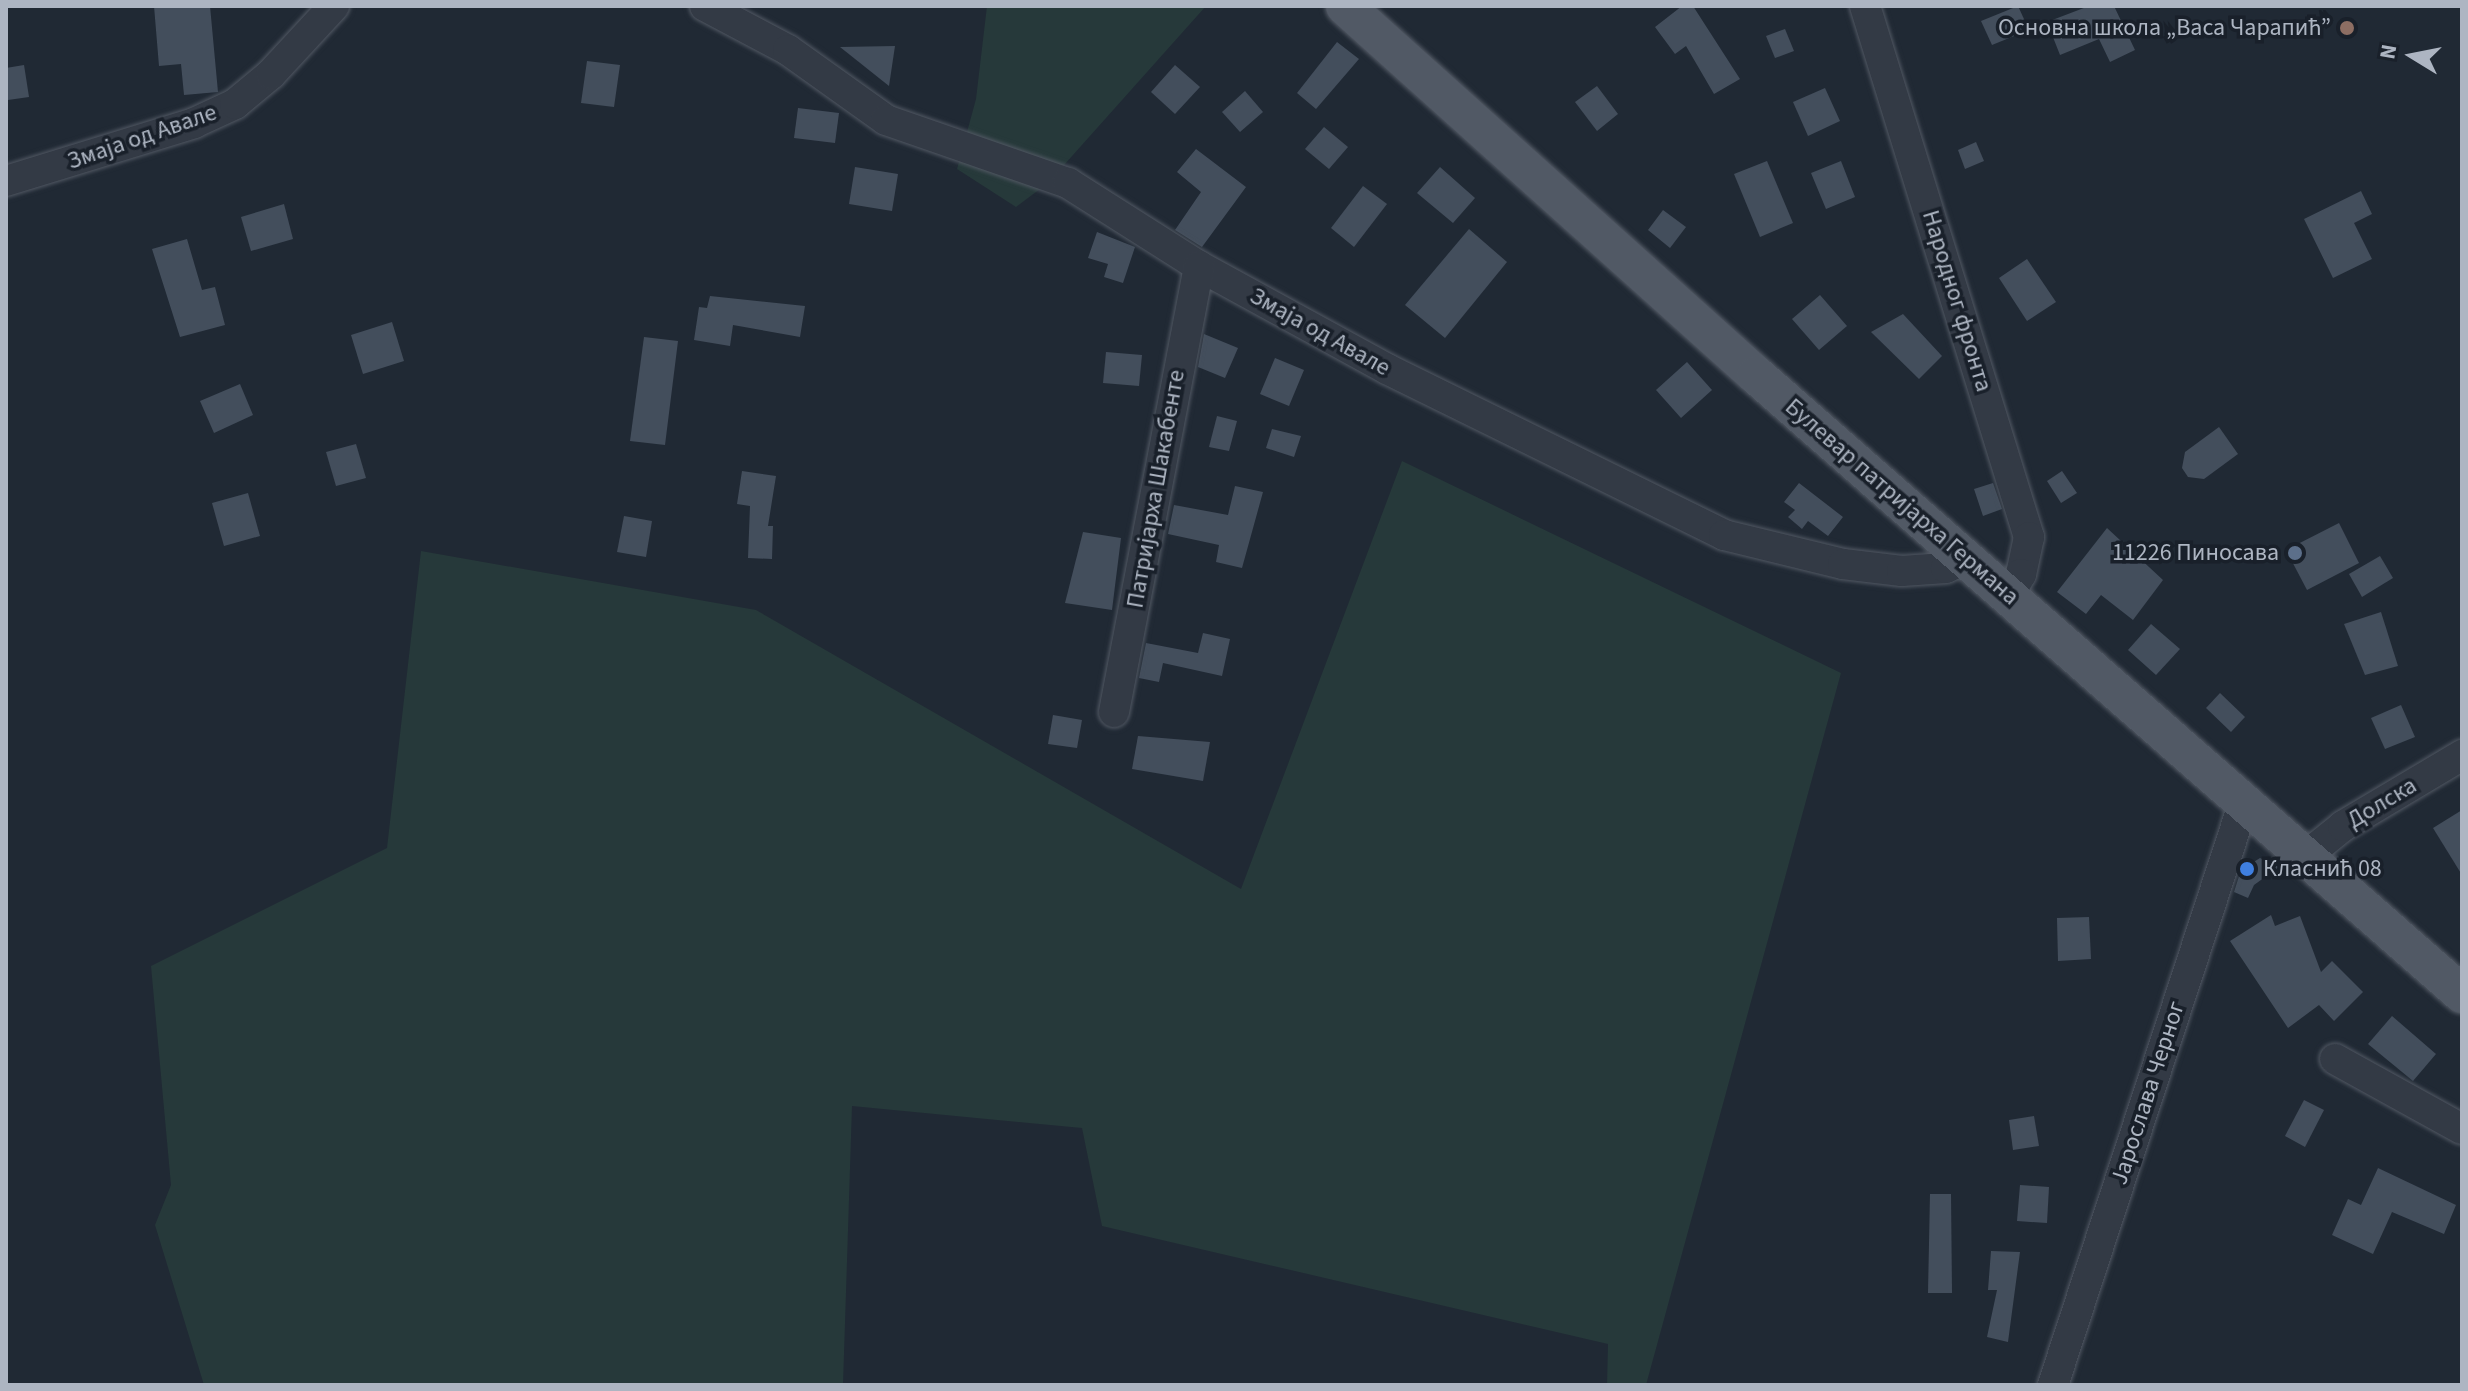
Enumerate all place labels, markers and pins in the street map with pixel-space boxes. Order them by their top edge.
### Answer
place label: Основна школа „Васа Чарапић” [1998,14,2331,42]
marker: Основна школа „Васа Чарапић” [2338,19,2356,37]
place label: 11226 Пиносава [2112,539,2279,567]
marker: 11226 Пиносава [2286,544,2304,562]
place label: Класнић 08 [2263,855,2382,883]
marker: Класнић 08 [2238,860,2256,878]

